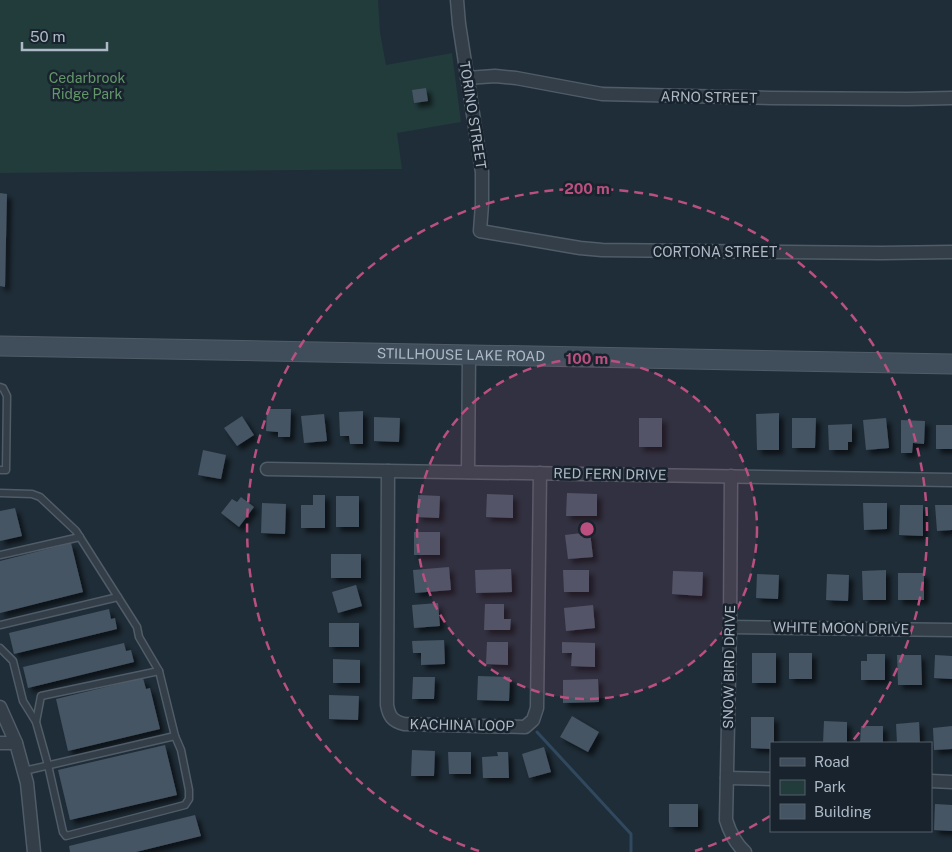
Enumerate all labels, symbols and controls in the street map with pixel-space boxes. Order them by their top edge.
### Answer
scale bar [22,20,108,52]
text: 50 m [30,28,65,45]
street label: TORINO STREET [457,60,489,170]
park label: Cedarbrook Ridge Park [49,70,125,102]
street label: ARNO STREET [661,88,757,106]
text: 200 m [564,180,610,197]
street label: CORTONA STREET [653,244,777,260]
street label: STILLHOUSE LAKE ROAD [377,345,545,364]
text: 100 m [566,350,608,367]
street label: RED FERN DRIVE [553,465,667,483]
centre of rings [578,520,596,538]
street label: SNOW BIRD DRIVE [720,605,738,729]
street label: WHITE MOON DRIVE [773,619,909,637]
street label: KACHINA LOOP [410,716,515,734]
legend [770,742,932,832]
text: Road [814,753,850,770]
text: Park [814,778,846,795]
text: Building [814,803,872,820]

